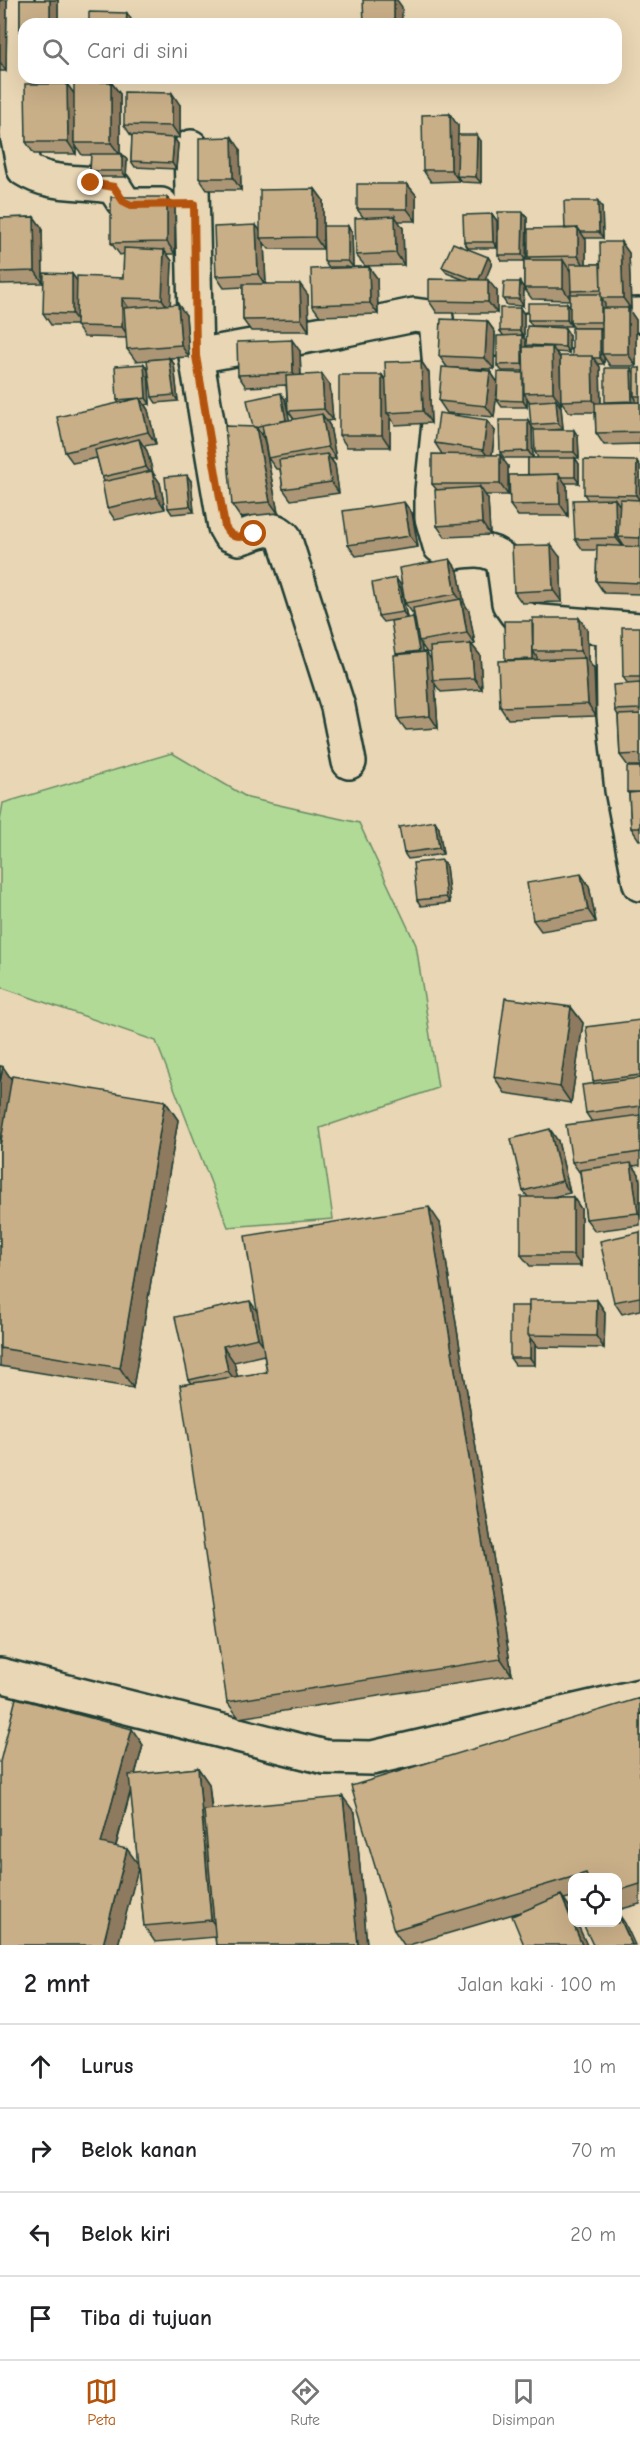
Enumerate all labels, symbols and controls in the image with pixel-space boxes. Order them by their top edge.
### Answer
search box [18,18,622,84]
icon: search [39,35,72,68]
text: Cari di sini [87,38,188,64]
route end [77,169,103,195]
route start [240,520,266,546]
map controls [568,1873,622,1927]
button: locate [568,1873,622,1927]
text: 2 mnt [24,1969,90,1999]
text: Jalan kaki · 100 m [458,1973,616,1996]
icon: ahead [24,2050,57,2083]
text: Lurus [81,2053,133,2079]
text: 10 m [573,2055,616,2078]
icon: right [24,2134,57,2167]
text: Belok kanan [81,2137,197,2163]
text: 70 m [571,2139,616,2162]
icon: left [24,2218,57,2251]
text: Belok kiri [81,2221,171,2247]
text: 20 m [570,2223,616,2246]
icon: arrive [24,2302,57,2335]
text: Tiba di tujuan [81,2305,212,2331]
tab: Peta [85,2375,118,2429]
tab: Rute [289,2375,322,2429]
tab: Disimpan [492,2375,555,2429]

